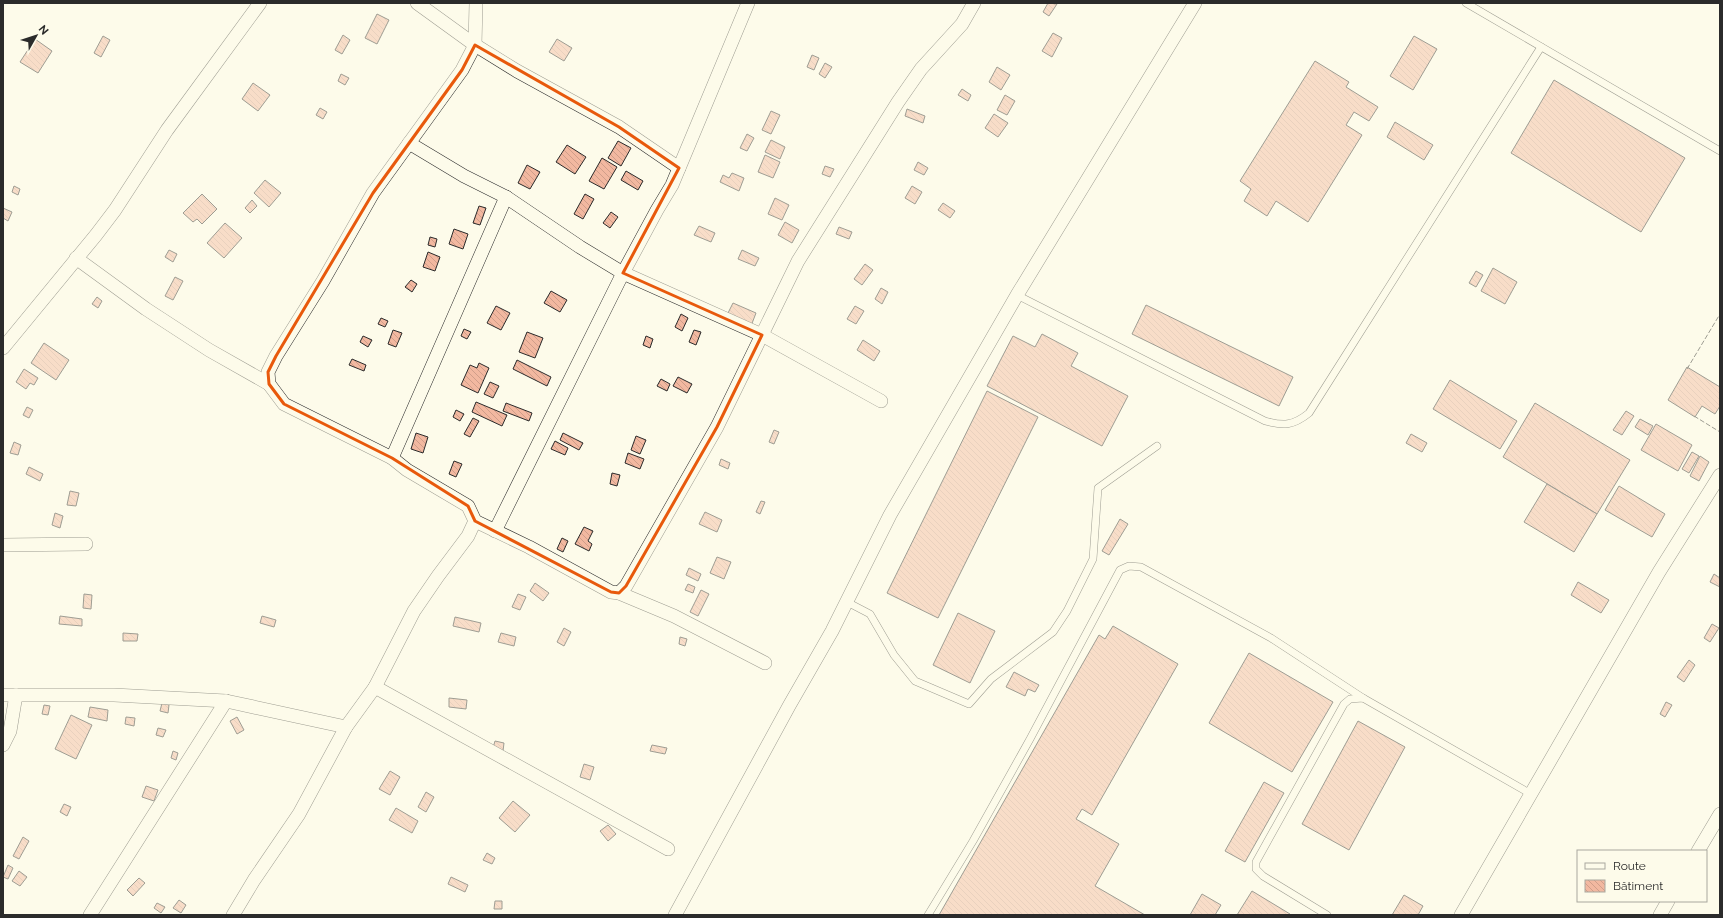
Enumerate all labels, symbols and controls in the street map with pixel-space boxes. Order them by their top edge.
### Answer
north arrow [16,16,56,56]
text: N [36,23,51,37]
legend [1577,850,1707,902]
text: Route [1613,859,1646,873]
text: Bâtiment [1613,879,1663,893]

